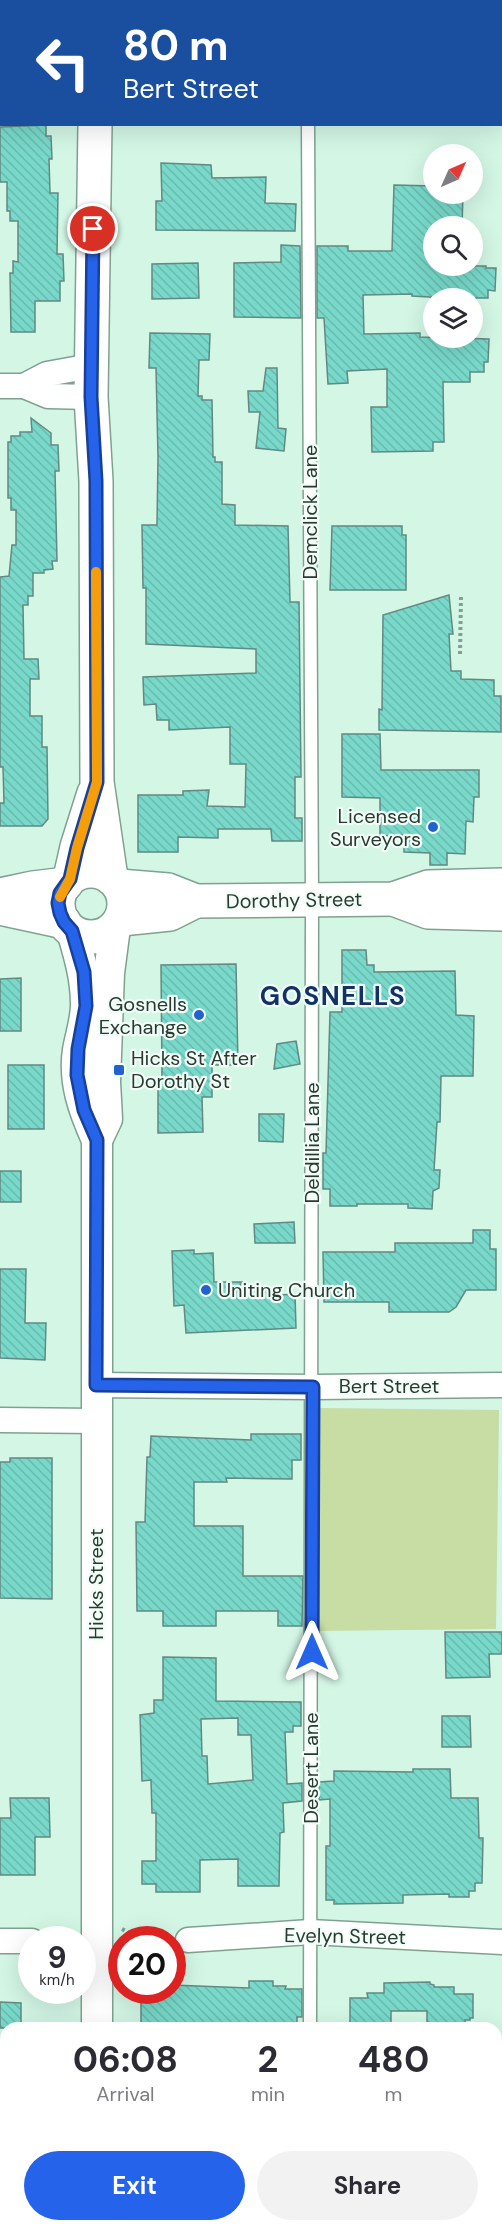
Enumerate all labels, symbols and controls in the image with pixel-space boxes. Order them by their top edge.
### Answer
text: 80 m [123,18,229,73]
icon: left [24,24,102,102]
text: Bert Street [123,71,259,106]
north arrow [423,144,483,204]
map controls [423,144,483,348]
pin [67,203,118,254]
icon: arrive [76,212,109,245]
button: search [423,216,483,276]
button: layers [423,288,483,348]
street label: Demclick Lane [297,445,323,579]
place label: Licensed Surveyors [330,803,421,852]
marker: Licensed Surveyors [426,820,440,834]
street label: Dorothy Street [226,886,363,914]
district label: GOSNELLS [260,979,406,1013]
place label: Gosnells Exchange [99,991,187,1040]
marker: Gosnells Exchange [192,1008,206,1022]
place label: Hicks St After Dorothy St [131,1045,257,1094]
marker: Hicks St After Dorothy St [112,1063,126,1077]
street label: Deldillia Lane [299,1082,325,1204]
place label: Uniting Church [218,1277,355,1303]
marker: Uniting Church [199,1283,213,1297]
street label: Bert Street [339,1373,439,1399]
street label: Hicks Street [83,1528,109,1640]
position arrow [280,1620,344,1684]
street label: Desert Lane [298,1712,324,1824]
street label: Evelyn Street [284,1922,406,1950]
speed limit sign: 20 [108,1926,186,2004]
text: 9 [47,1938,67,1977]
text: km/h [39,1970,75,1990]
text: 06:08 [73,2036,178,2083]
text: 2 [258,2036,278,2083]
text: 480 [358,2036,429,2083]
text: Arrival [96,2081,155,2107]
text: min [251,2081,285,2107]
text: m [385,2081,402,2107]
button: Exit [24,2151,245,2220]
button: Share [257,2151,478,2220]

